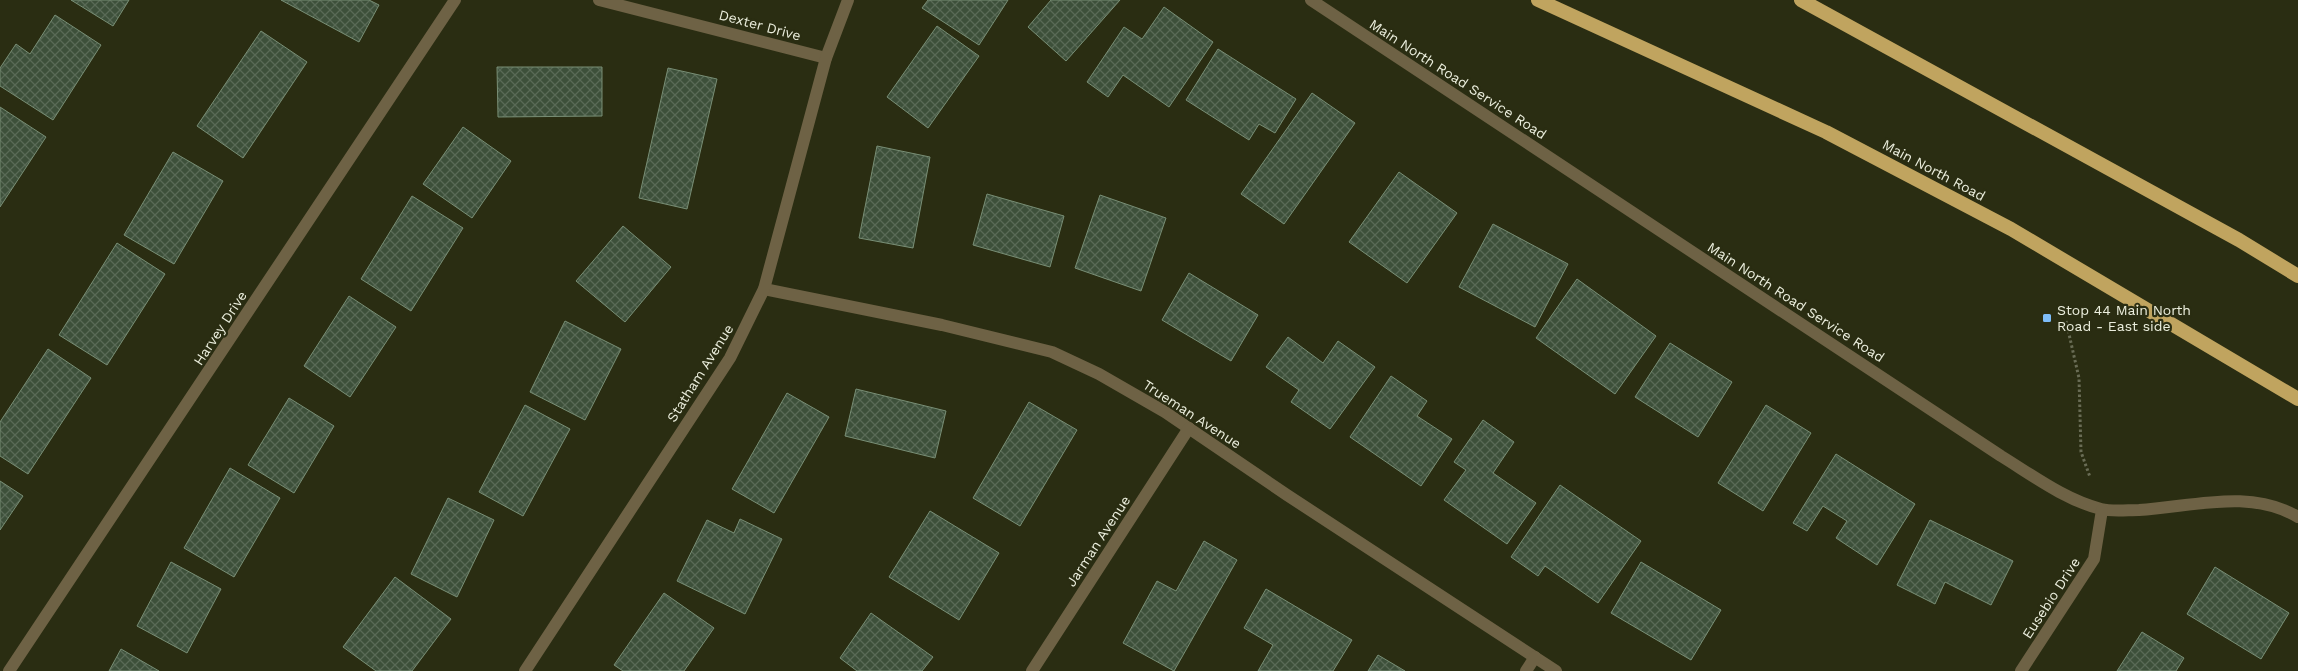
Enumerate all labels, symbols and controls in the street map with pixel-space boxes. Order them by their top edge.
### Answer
street label: Dexter Drive [717,6,803,44]
street label: Main North Road Service Road [1367,16,1549,142]
street label: Main North Road [1880,136,1988,204]
street label: Main North Road Service Road [1705,239,1887,365]
street label: Harvey Drive [190,288,250,368]
place label: Stop 44 Main North Road - East side [2057,302,2191,334]
marker: Stop 44 Main North Road - East side [2041,312,2053,324]
street label: Statham Avenue [664,321,736,425]
street label: Trueman Avenue [1140,376,1244,452]
street label: Jarman Avenue [1063,493,1133,589]
street label: Eusebio Drive [2019,555,2083,641]

